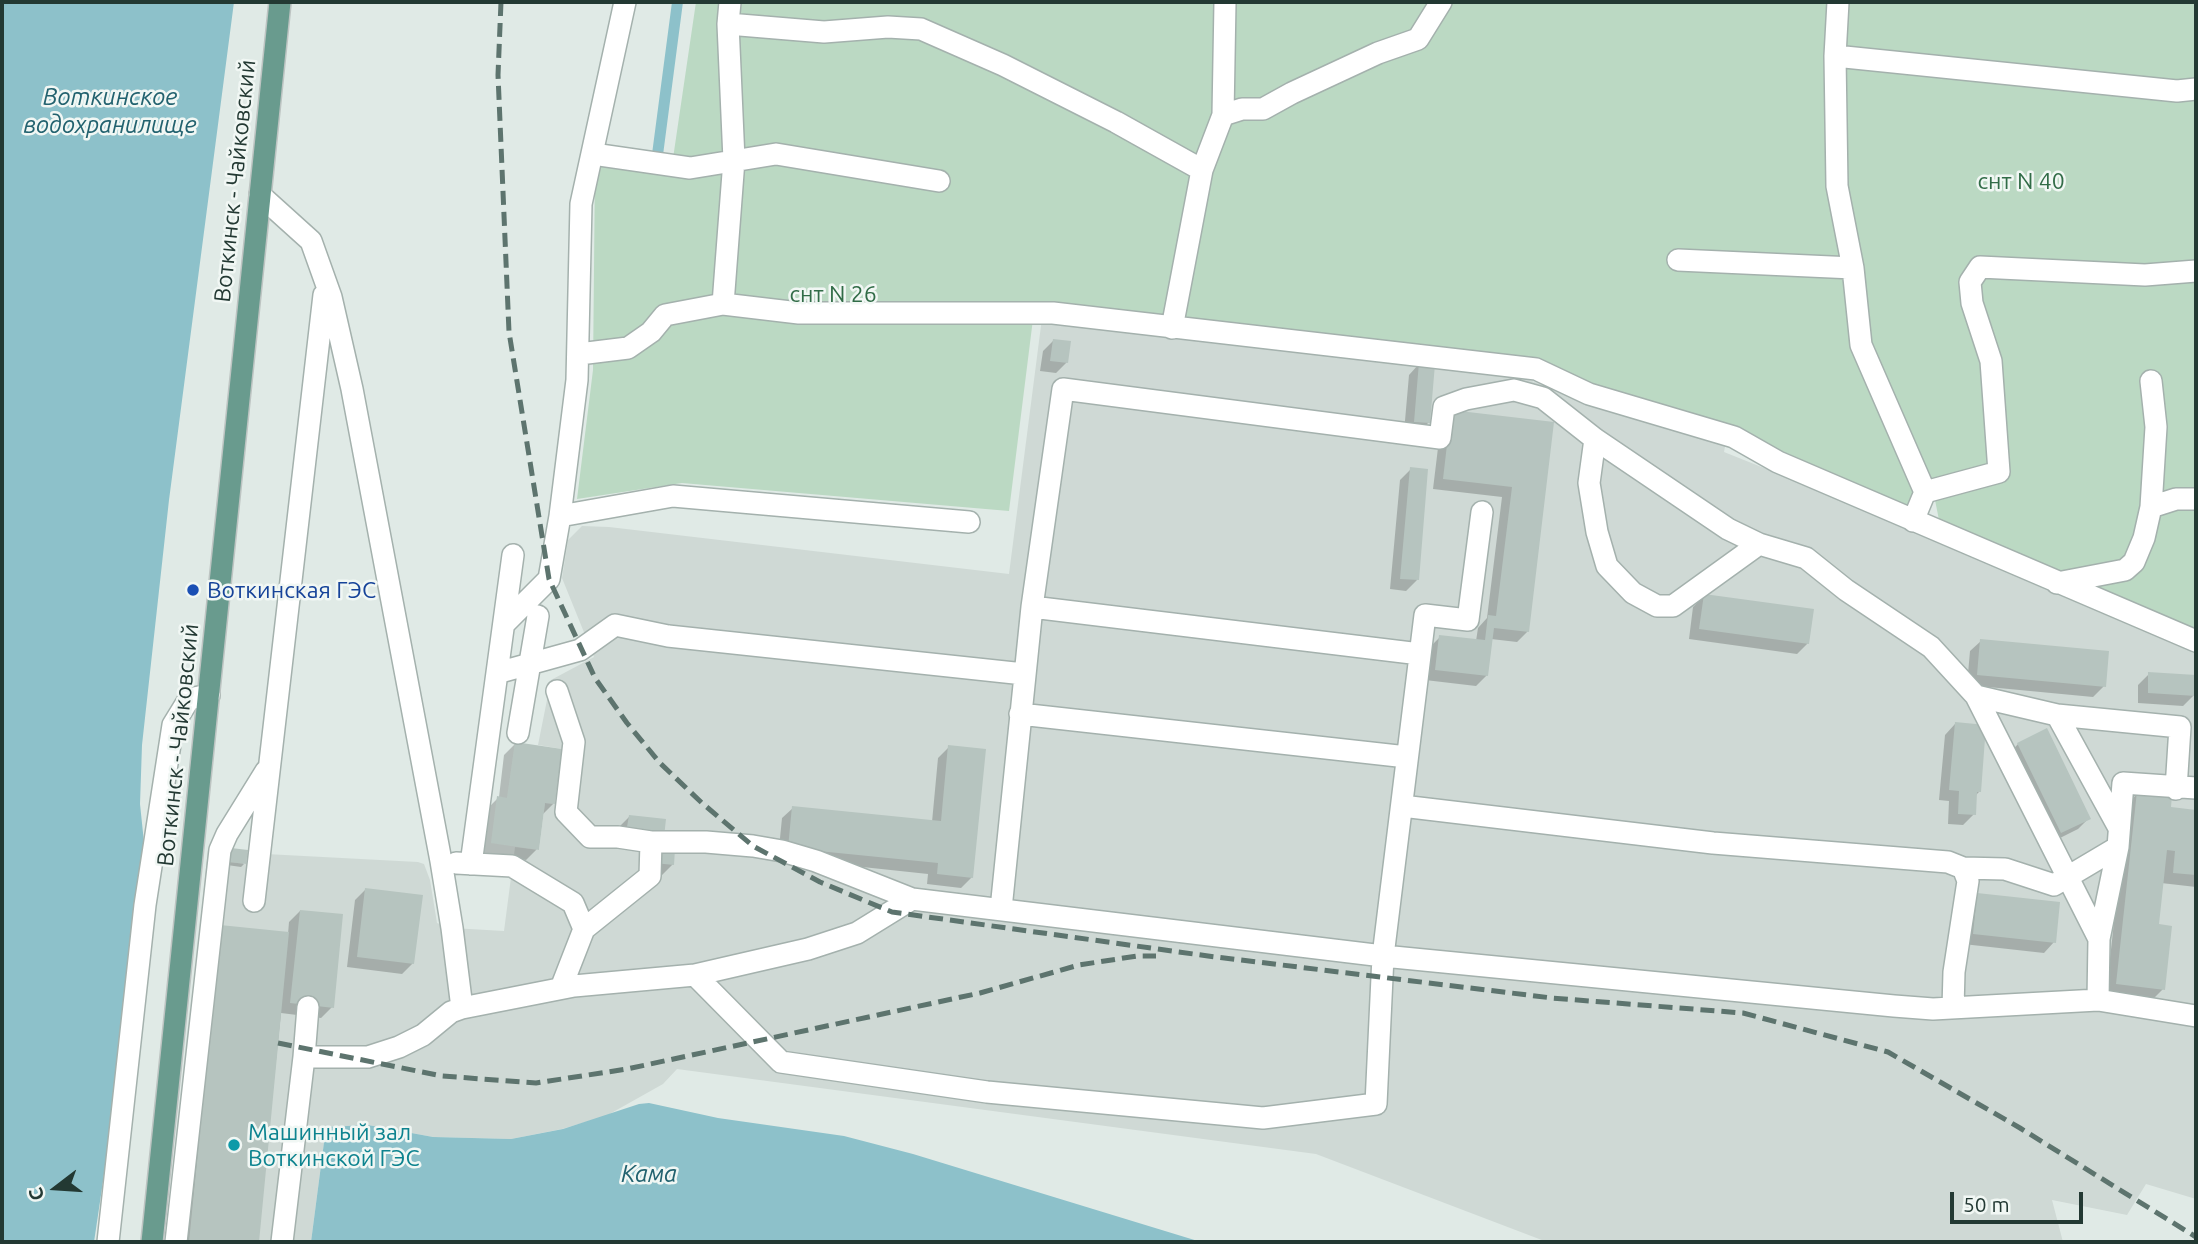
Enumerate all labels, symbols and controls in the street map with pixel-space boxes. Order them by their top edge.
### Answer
street label: Воткинск - Чайковский [209,58,261,304]
water label: Воткинское водохранилище [23,83,197,139]
park label: снт N 40 [1977,167,2065,195]
park label: снт N 26 [789,280,877,308]
place label: Воткинская ГЭС [207,576,376,604]
marker: Воткинская ГЭС [185,582,201,598]
street label: Воткинск - Чайковский [152,622,204,868]
place label: Машинный зал Воткинской ГЭС [248,1118,419,1172]
marker: Машинный зал Воткинской ГЭС [226,1137,242,1153]
north arrow [21,1153,91,1223]
water label: Кама [621,1160,677,1188]
scale bar [1953,1178,2086,1222]
text: С [24,1185,48,1203]
text: 50 m [1963,1192,2010,1216]

